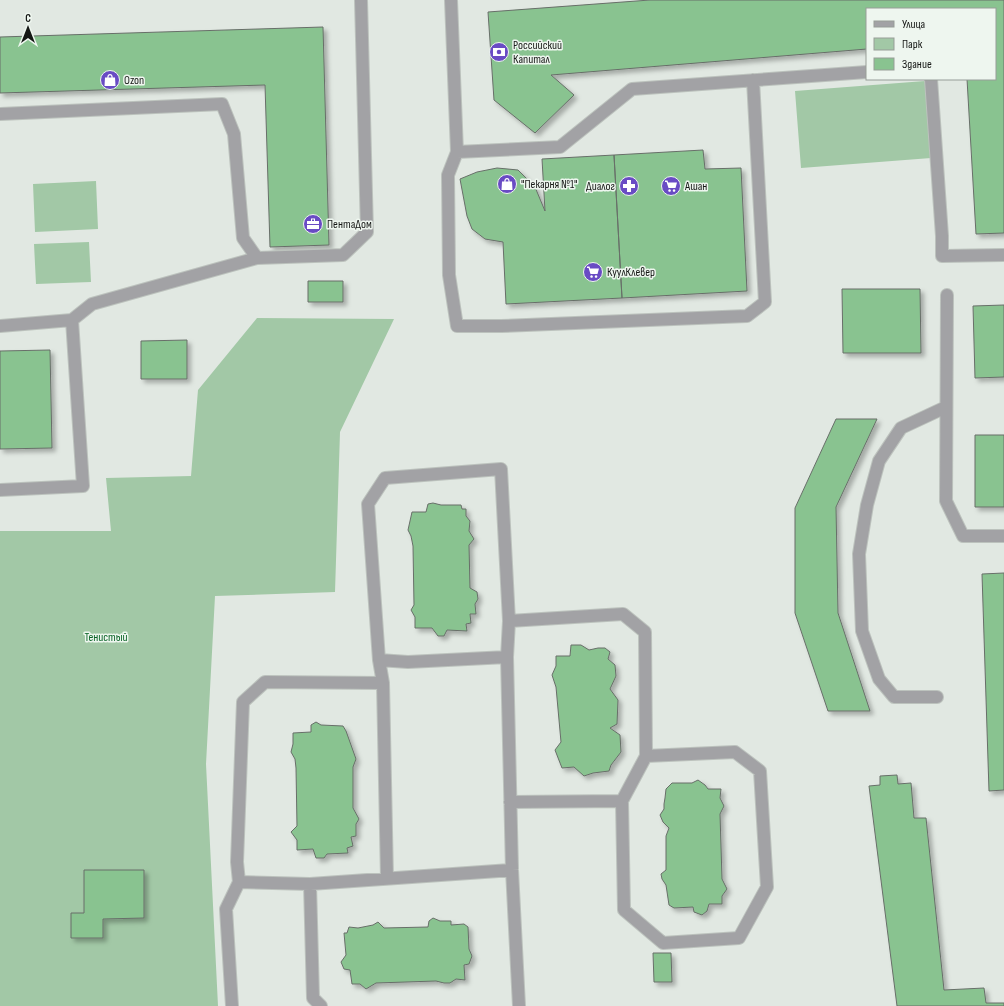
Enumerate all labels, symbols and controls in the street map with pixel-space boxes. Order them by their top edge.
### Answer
north arrow [8,8,48,48]
legend [866,8,996,80]
text: С [25,12,31,25]
text: Улица [902,17,926,32]
text: Парк [902,37,923,52]
place label: Российский Капитал [513,38,562,67]
bank icon: Российский Капитал [488,41,510,63]
text: Здание [902,57,932,72]
shop icon: Ozon [99,69,121,91]
place label: Ozon [124,73,144,88]
shop icon: "Пекарня №1" [496,173,518,195]
pharmacy icon: Диалог [618,175,640,197]
supermarket icon: Ашан [660,175,682,197]
place label: "Пекарня №1" [521,177,578,192]
place label: Диалог [586,179,615,194]
place label: Ашан [684,179,707,194]
office icon: ПентаДом [302,213,324,235]
place label: ПентаДом [327,217,372,232]
supermarket icon: КуулКлевер [582,261,604,283]
place label: КуулКлевер [607,265,655,280]
park label: Тенистый [84,630,128,645]

